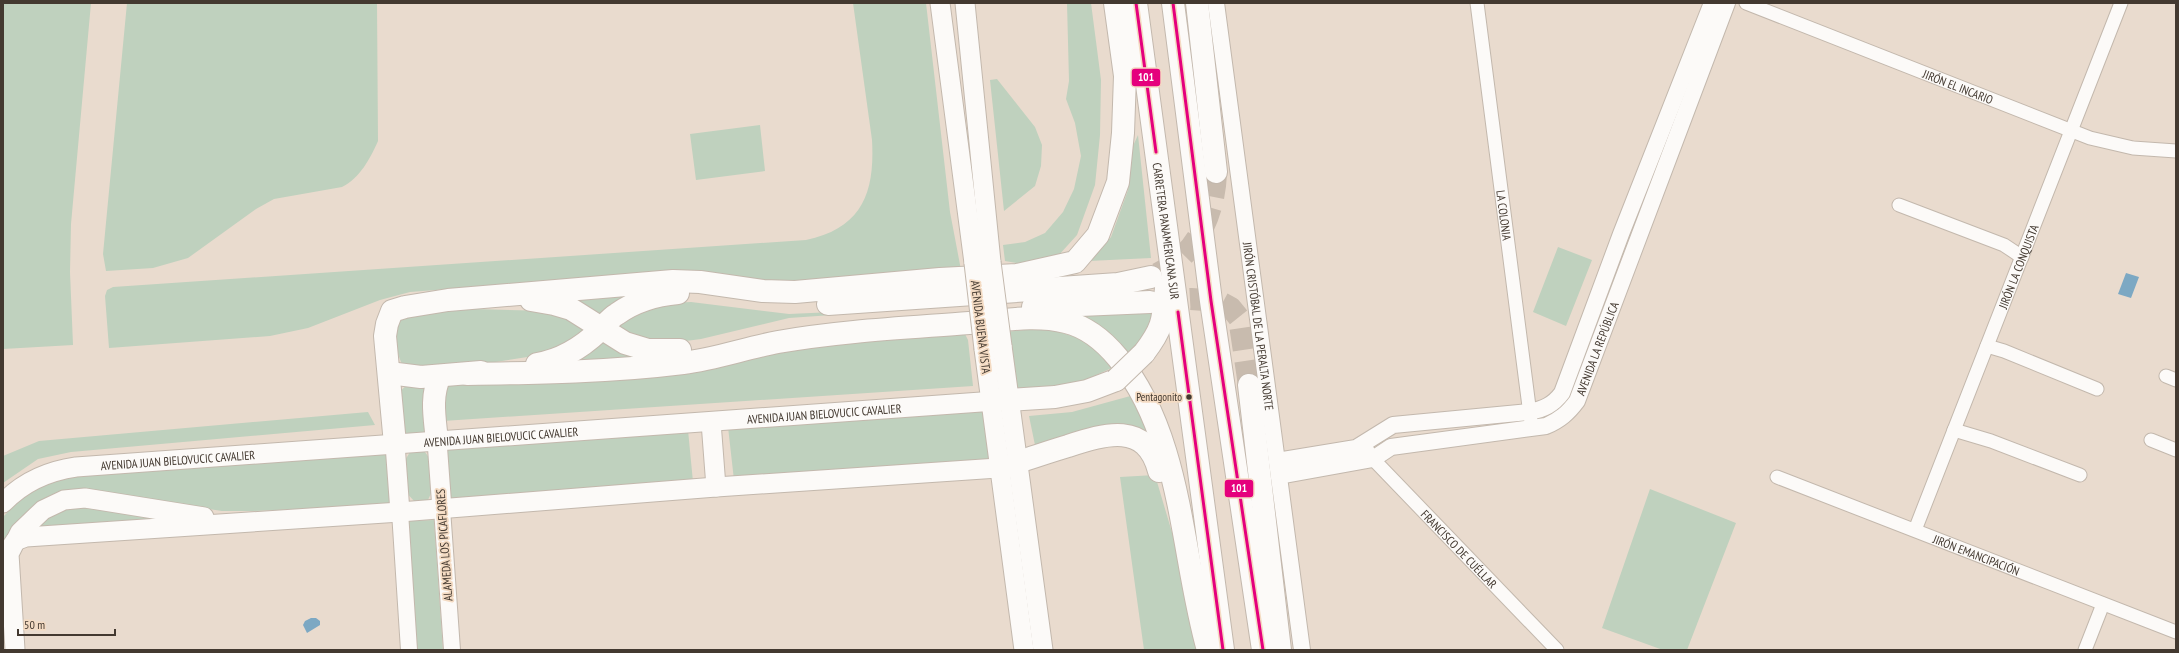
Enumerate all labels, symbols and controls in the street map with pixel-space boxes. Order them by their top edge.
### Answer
street label: JIRÓN EL INCARIO [1920,65,1996,107]
line badge: 101 [1131,68,1161,87]
text: 101 [1138,70,1154,84]
street label: CARRETERA PANAMERICANA SUR [1150,162,1183,300]
street label: LA COLONIA [1494,189,1515,242]
street label: JIRÓN LA CONQUISTA [1994,222,2041,312]
street label: JIRÓN CRISTÓBAL DE LA PERALTA NORTE [1240,240,1278,411]
street label: AVENIDA BUENA VISTA [968,279,994,375]
street label: AVENIDA LA REPÚBLICA [1572,299,1621,397]
place label: Pentagonito [1136,390,1182,404]
marker: Pentagonito [1184,392,1194,402]
street label: AVENIDA JUAN BIELOVUCIC CAVALIER [746,400,902,426]
street label: AVENIDA JUAN BIELOVUCIC CAVALIER [423,423,579,450]
street label: AVENIDA JUAN BIELOVUCIC CAVALIER [100,447,256,473]
line badge: 101 [1224,479,1254,498]
text: 101 [1231,481,1247,495]
street label: ALAMEDA LOS PICAFLORES [433,488,455,602]
street label: FRANCISCO DE CUÉLLAR [1418,506,1501,591]
street label: JIRÓN EMANCIPACIÓN [1930,531,2022,578]
scale bar [18,611,115,637]
text: 50 m [24,617,45,632]

